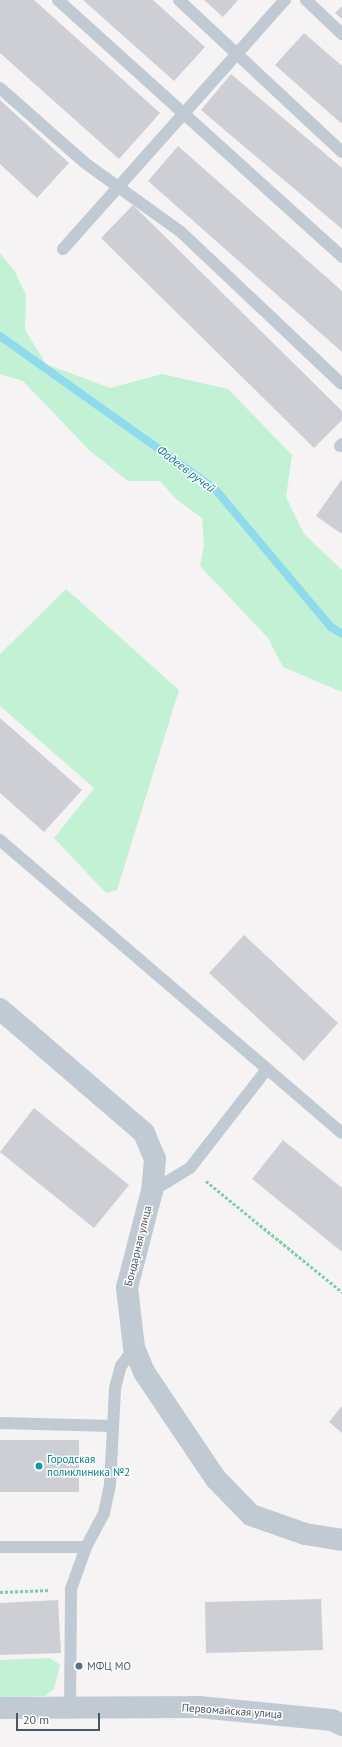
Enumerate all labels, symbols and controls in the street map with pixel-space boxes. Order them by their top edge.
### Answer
water label: Фадеев ручей [154,443,218,495]
street label: Бондарная улица [122,1204,154,1288]
place label: Городская поликлиника №2 [47,1453,130,1479]
marker: Городская поликлиника №2 [34,1461,44,1471]
place label: МФЦ МО [87,1659,131,1673]
marker: МФЦ МО [74,1661,84,1671]
street label: Первомайская улица [181,1701,283,1721]
scale bar [18,1705,102,1731]
text: 20 m [23,1712,49,1727]

